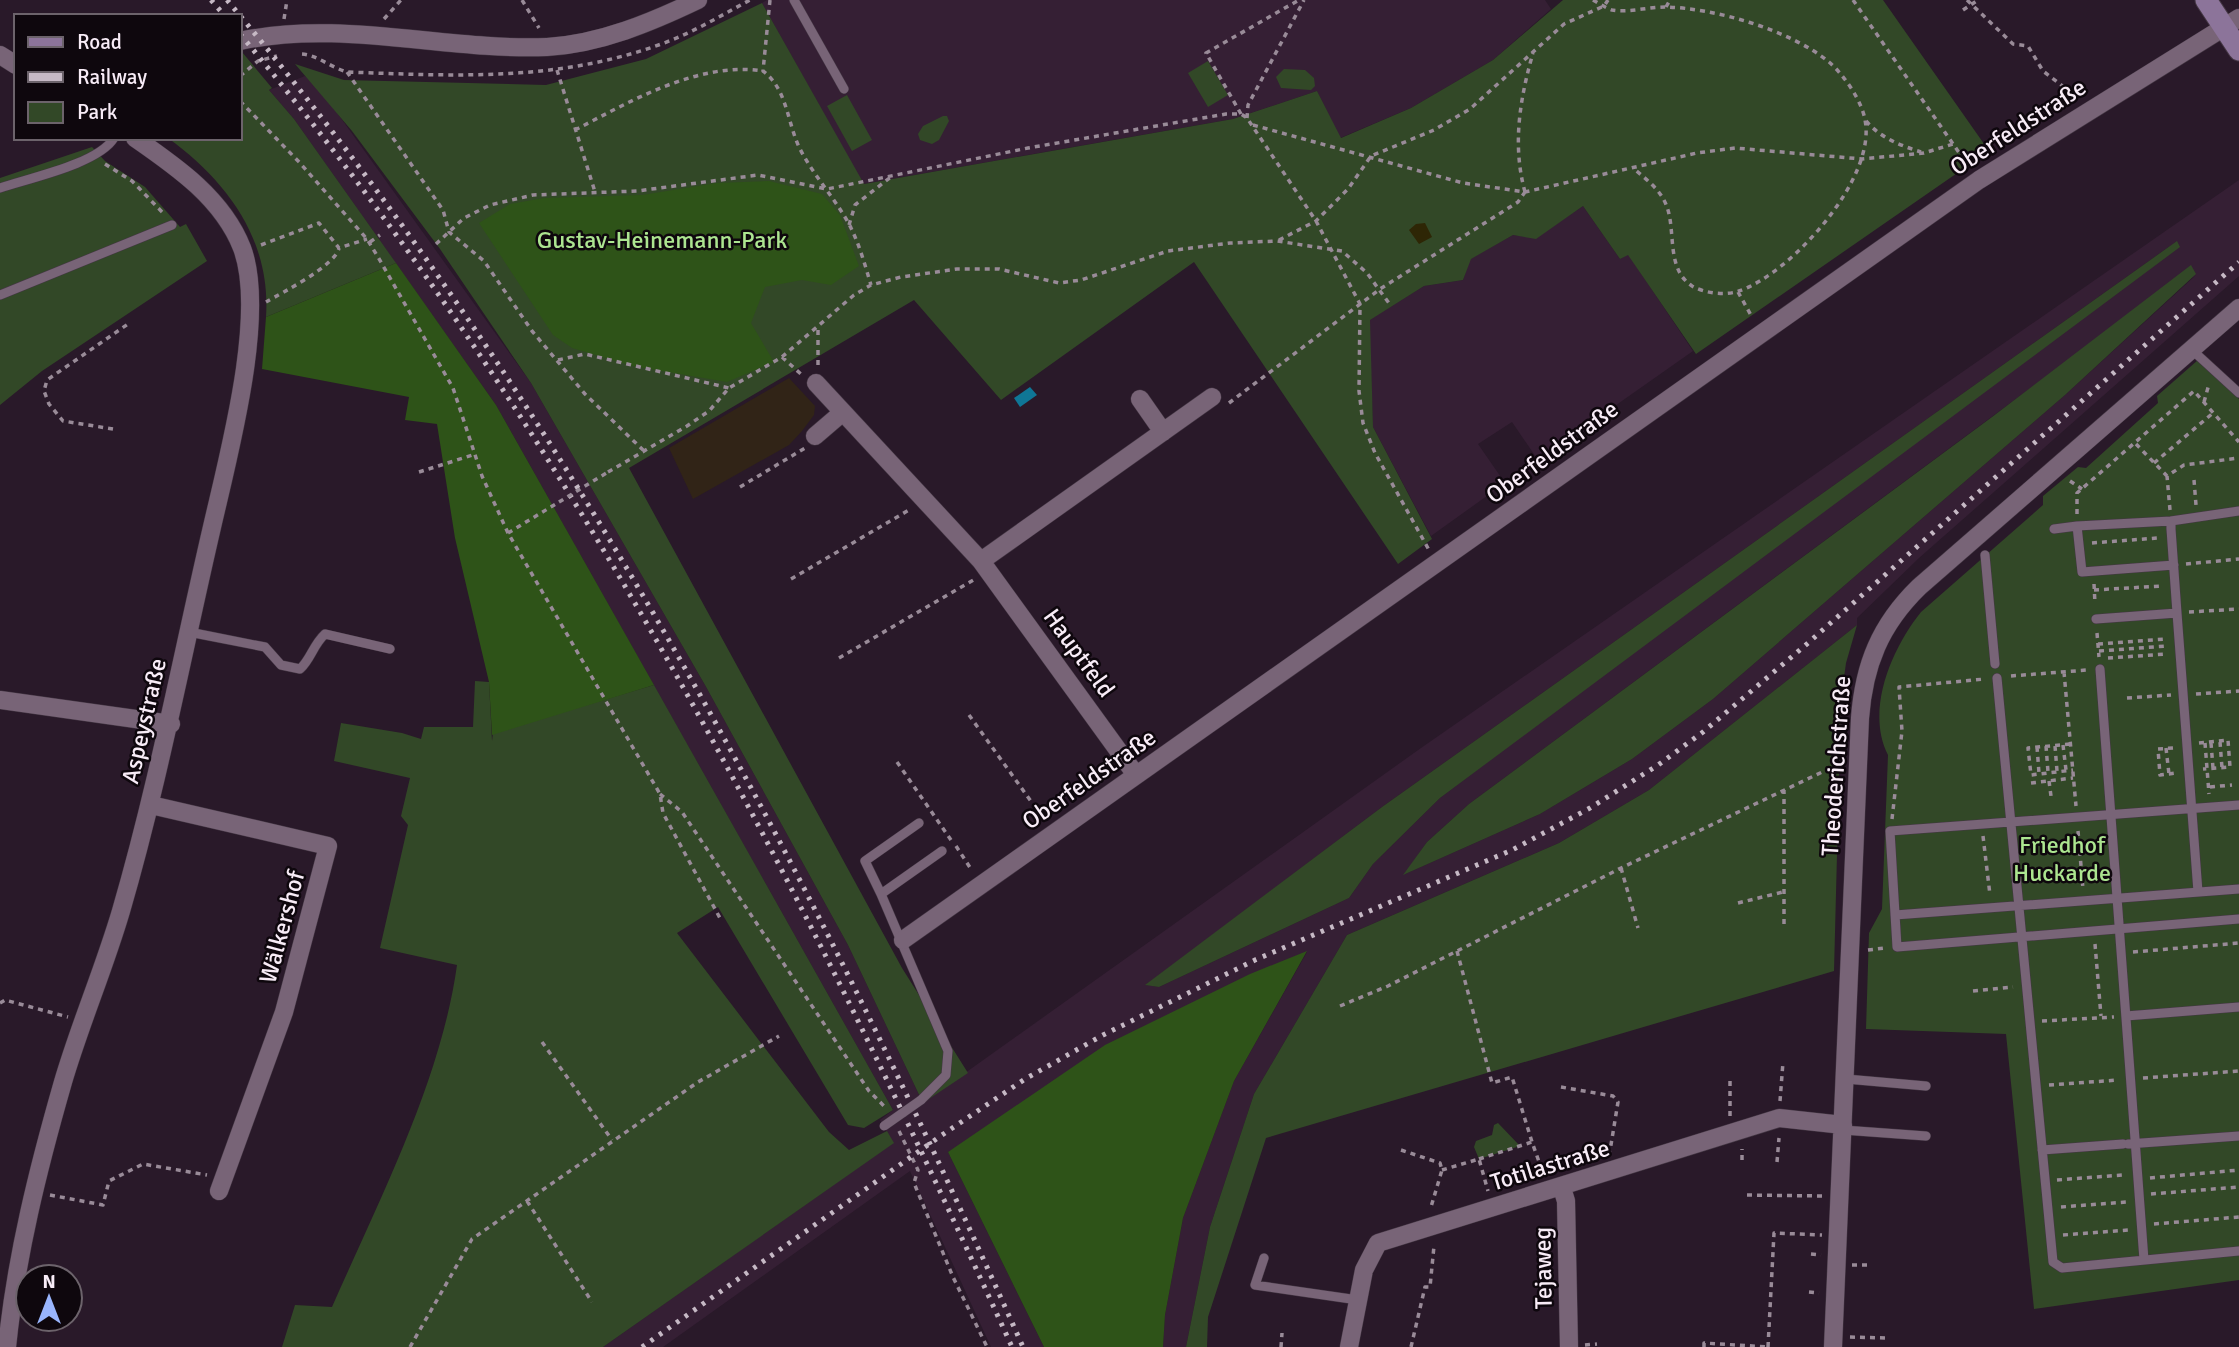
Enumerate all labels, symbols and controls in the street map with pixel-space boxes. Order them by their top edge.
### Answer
legend [14,14,242,140]
text: Road [77,29,122,55]
text: Railway [77,64,147,90]
street label: Oberfeldstraße [1944,72,2092,182]
text: Park [77,99,118,125]
park label: Gustav-Heinemann-Park [537,225,787,255]
street label: Oberfeldstraße [1480,394,1624,510]
street label: Hauptfeld [1037,603,1121,703]
street label: Aspeystraße [115,655,173,787]
street label: Theoderichstraße [1815,675,1857,857]
street label: Oberfeldstraße [1016,722,1162,836]
park label: Friedhof Huckarde [2013,830,2111,888]
street label: Wälkershof [253,867,312,986]
street label: Totilastraße [1487,1133,1613,1197]
street label: Tejaweg [1527,1227,1559,1309]
north arrow [14,1263,84,1333]
text: N [42,1270,56,1294]

